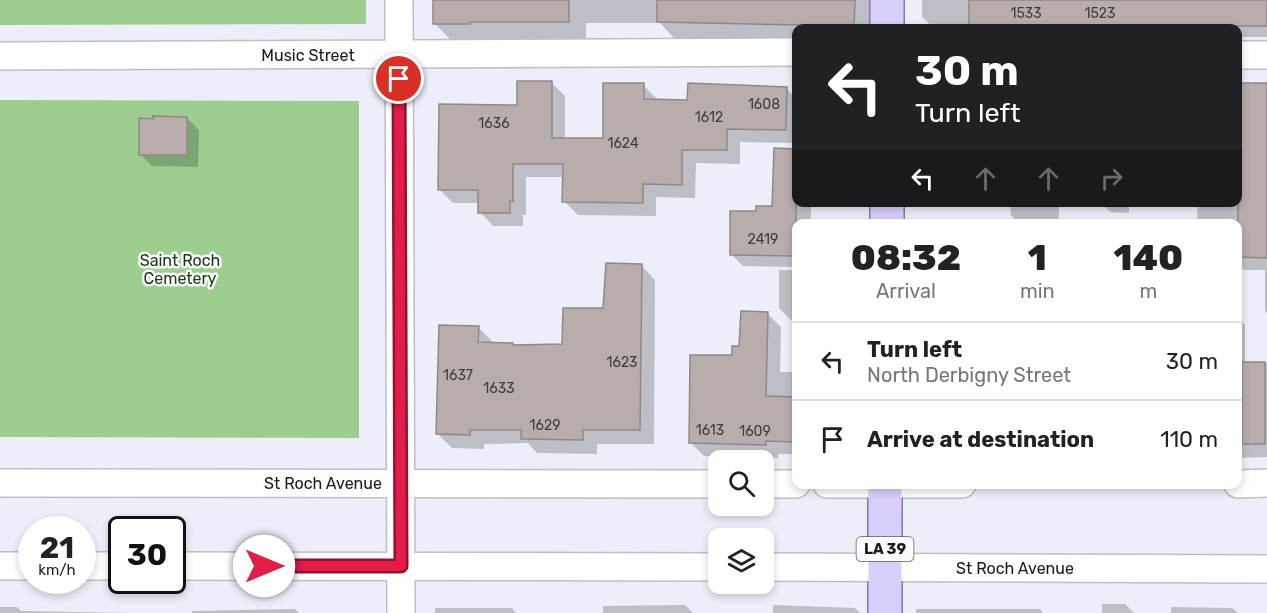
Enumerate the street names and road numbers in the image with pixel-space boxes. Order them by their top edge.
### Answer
street label: Music Street [261,46,355,65]
street label: St Roch Avenue [264,474,382,493]
road number: LA 39 [856,537,914,561]
street label: St Roch Avenue [956,559,1074,578]

